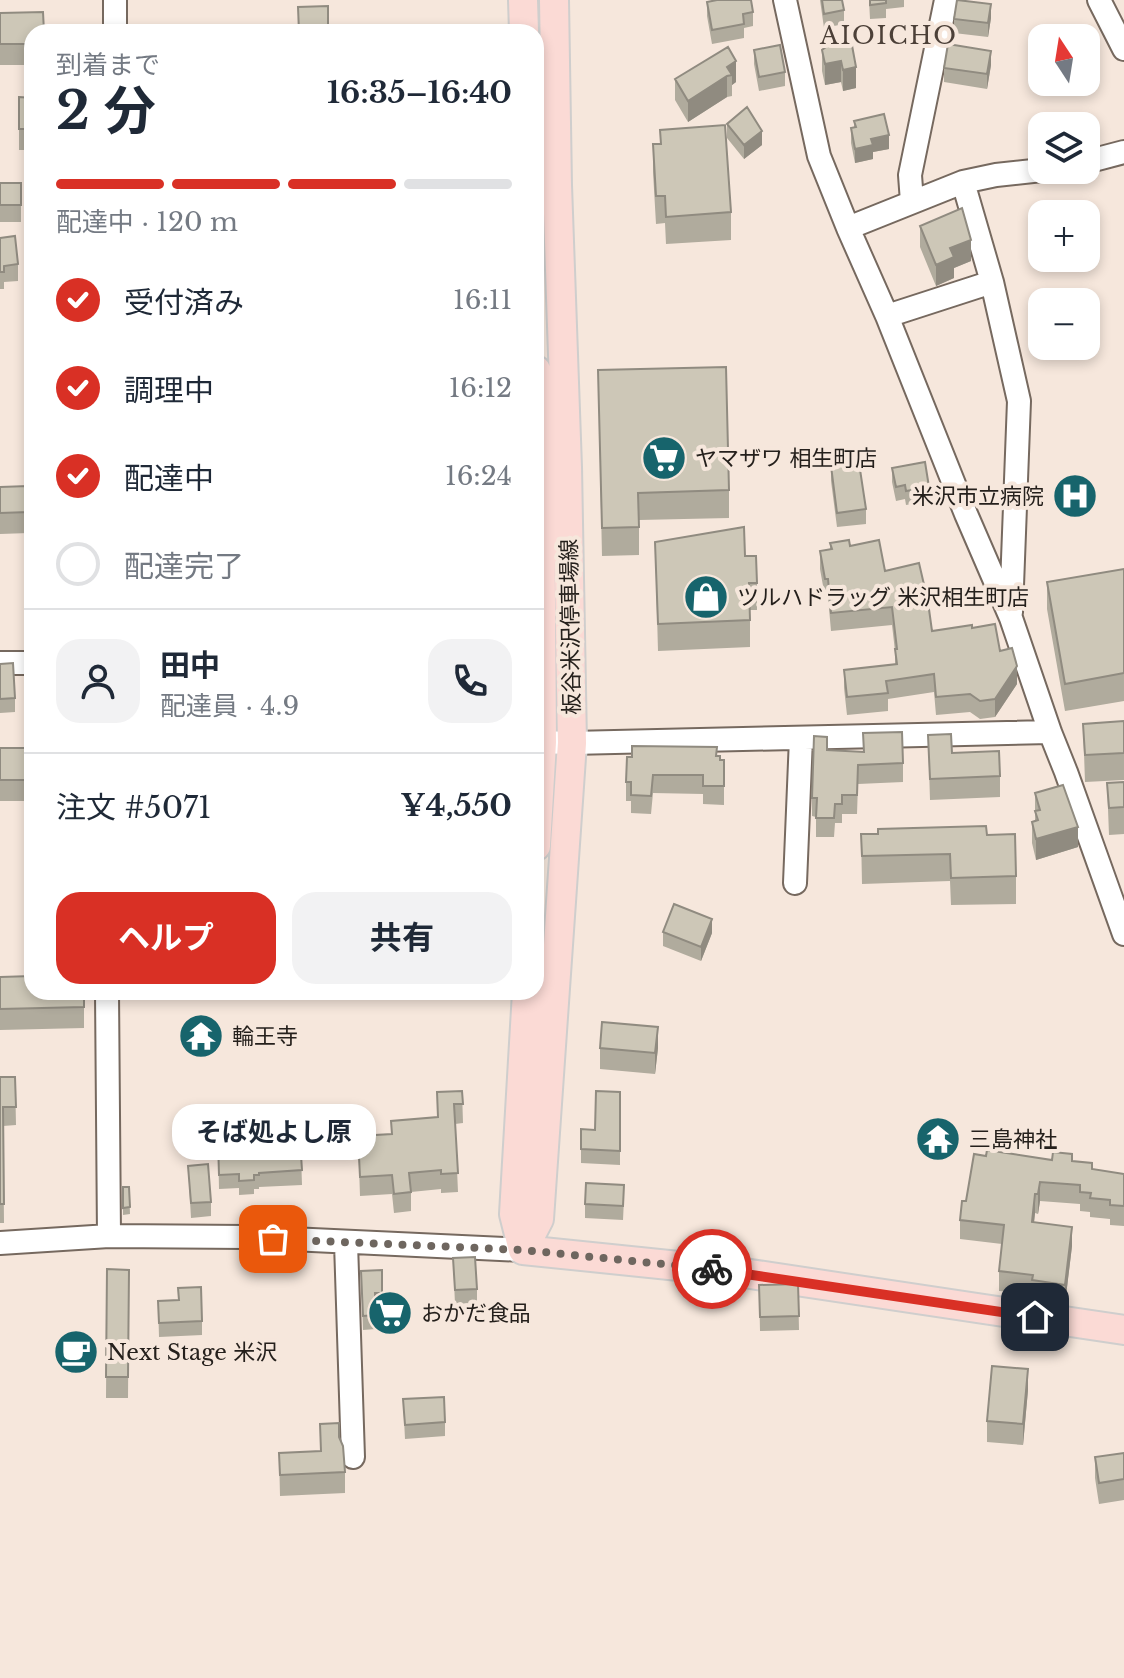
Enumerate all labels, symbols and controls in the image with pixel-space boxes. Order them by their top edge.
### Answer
district label: AIOICHO [819,21,958,50]
north arrow [1028,24,1100,96]
map controls [1028,24,1100,360]
text: 到着まで [56,49,160,81]
text: 16:35–16:40 [327,74,512,111]
text: 2 分 [56,79,156,143]
button: layers [1028,112,1100,184]
button: + [1028,200,1100,272]
text: 配達中 · 120 m [56,206,238,238]
icon: check [56,278,100,322]
text: 受付済み [124,284,244,321]
text: 16:11 [453,284,512,316]
button: − [1028,288,1100,360]
icon: check [56,366,100,410]
text: 調理中 [124,372,214,409]
text: 16:12 [449,372,512,404]
supermarket icon: ヤマザワ 相生町店 [640,434,688,482]
place label: ヤマザワ 相生町店 [695,445,877,472]
icon: check [56,454,100,498]
text: 配達中 [124,460,214,497]
text: 16:24 [445,460,512,492]
hospital icon: 米沢市立病院 [1051,472,1099,520]
place label: 米沢市立病院 [912,483,1044,510]
street label: 板谷米沢停車場線 [555,539,586,715]
text: 配達完了 [124,548,244,585]
shop icon: ツルハドラッグ 米沢相生町店 [682,573,730,621]
place label: ツルハドラッグ 米沢相生町店 [737,584,1029,611]
button: person [56,639,140,723]
button: phone [428,639,512,723]
text: 田中 [160,647,220,684]
text: 配達員 · 4.9 [160,690,299,722]
text: ¥4,550 [400,787,512,824]
text: 注文 #5071 [56,789,212,826]
button: ヘルプ [56,892,276,984]
button: 共有 [292,892,512,984]
temple icon: 輪王寺 [177,1012,225,1060]
place label: 輪王寺 [232,1023,298,1050]
callout: そば処よし原 [171,1103,375,1159]
temple icon: 三島神社 [914,1115,962,1163]
text: そば処よし原 [196,1116,352,1148]
place label: 三島神社 [969,1126,1057,1153]
pin [239,1205,307,1273]
icon: bag [251,1217,295,1261]
courier [672,1229,752,1309]
icon: bike [690,1247,734,1291]
pin [1001,1283,1069,1351]
supermarket icon: おかだ食品 [366,1289,414,1337]
icon: home [1013,1295,1057,1339]
place label: おかだ食品 [421,1300,531,1327]
cafe icon: Next Stage 米沢 [52,1328,100,1376]
place label: Next Stage 米沢 [107,1339,277,1366]

